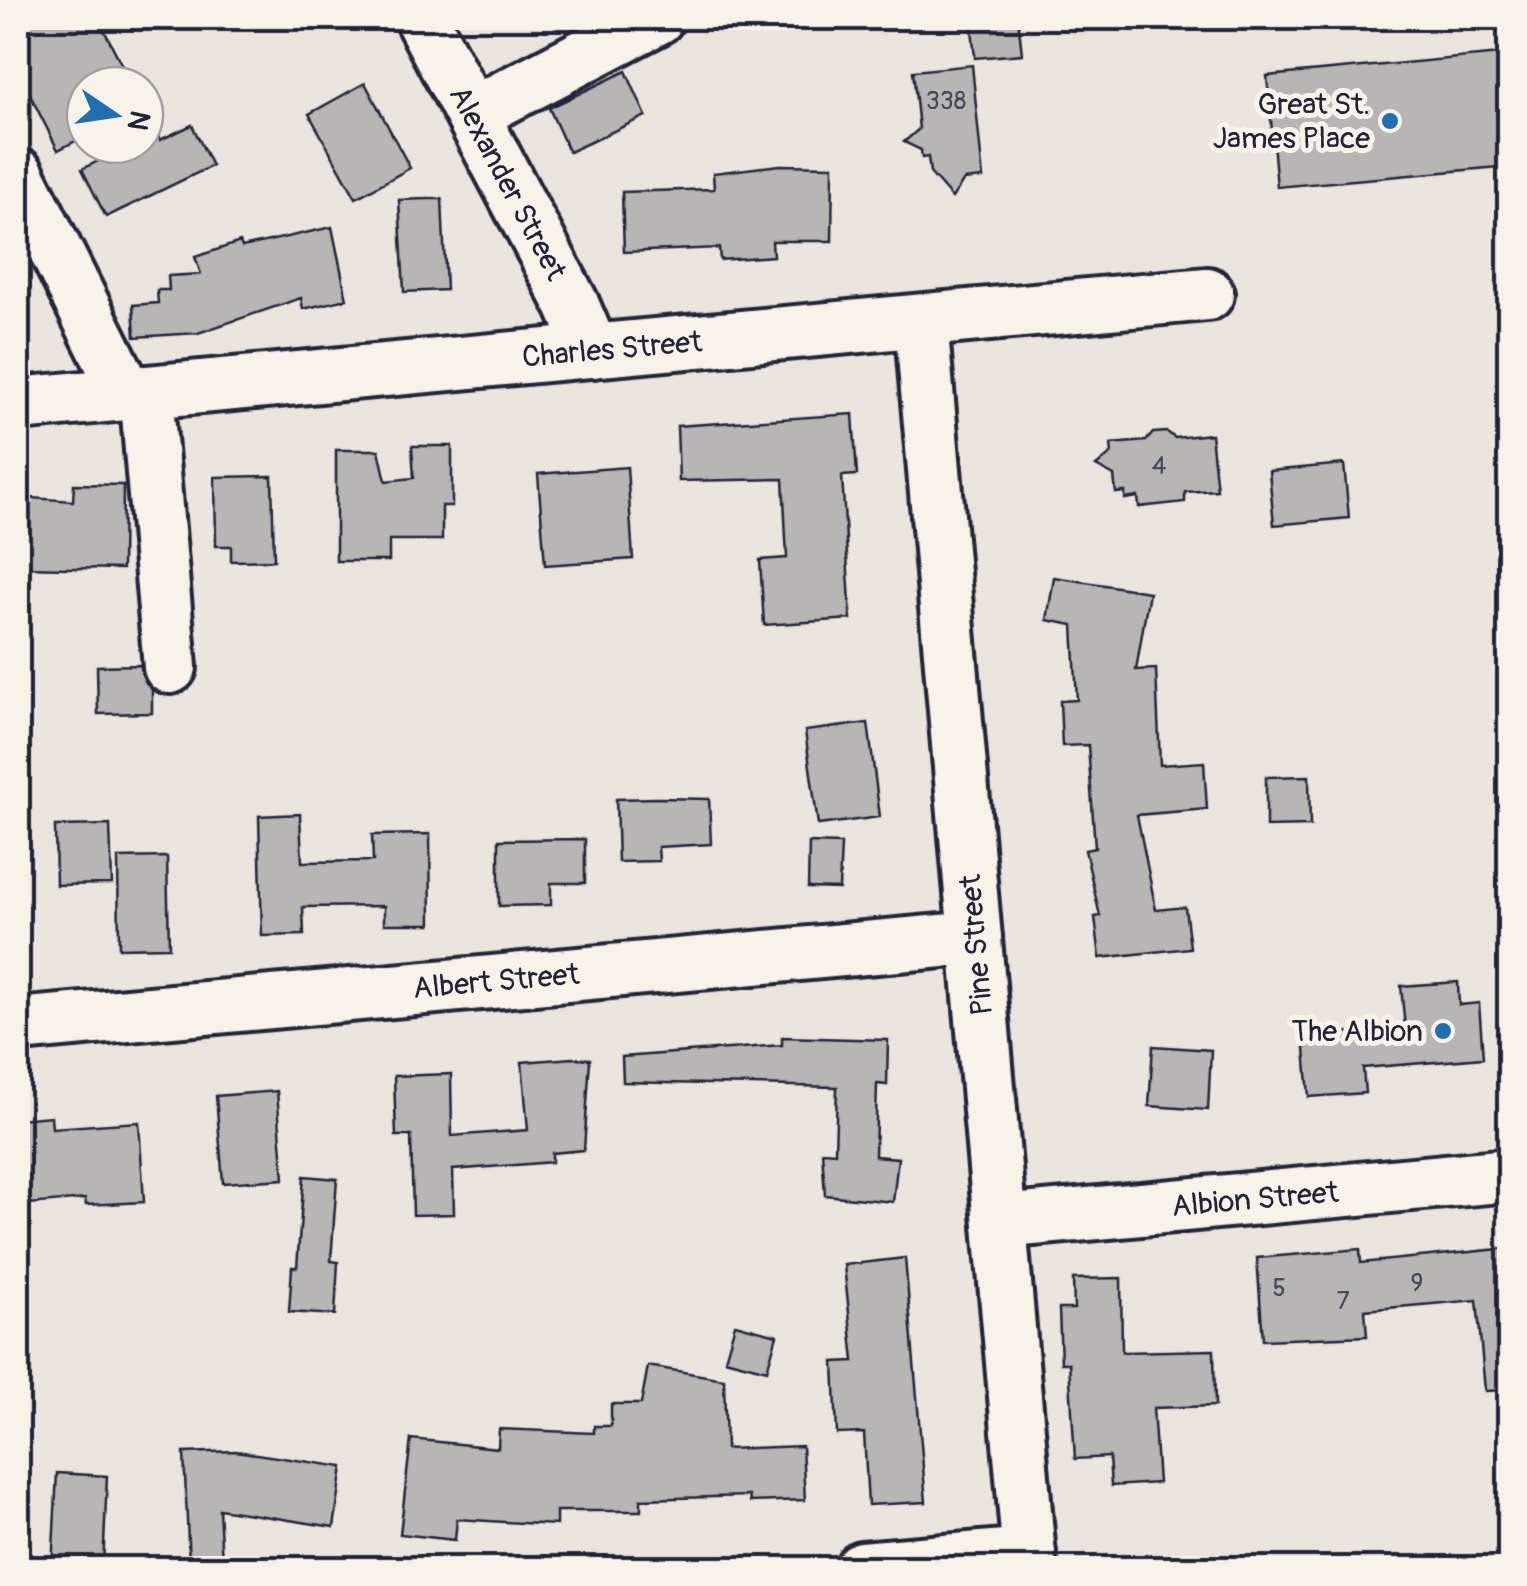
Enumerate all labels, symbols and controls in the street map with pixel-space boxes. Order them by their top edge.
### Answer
north arrow [65,65,165,165]
street label: Alexander Street [441,80,575,288]
house number: 338 [926,86,966,117]
place label: Great St. James Place [1213,86,1370,157]
text: N [119,107,157,133]
marker: Great St. James Place [1379,110,1401,132]
street label: Charles Street [521,323,704,376]
house number: 4 [1152,451,1166,482]
street label: Pine Street [952,872,1001,1017]
street label: Albert Street [411,956,582,1007]
place label: The Albion [1292,1013,1423,1050]
marker: The Albion [1432,1020,1454,1042]
street label: Albion Street [1170,1174,1341,1225]
house number: 9 [1411,1268,1423,1299]
house number: 5 [1272,1273,1286,1304]
house number: 7 [1336,1286,1350,1317]

